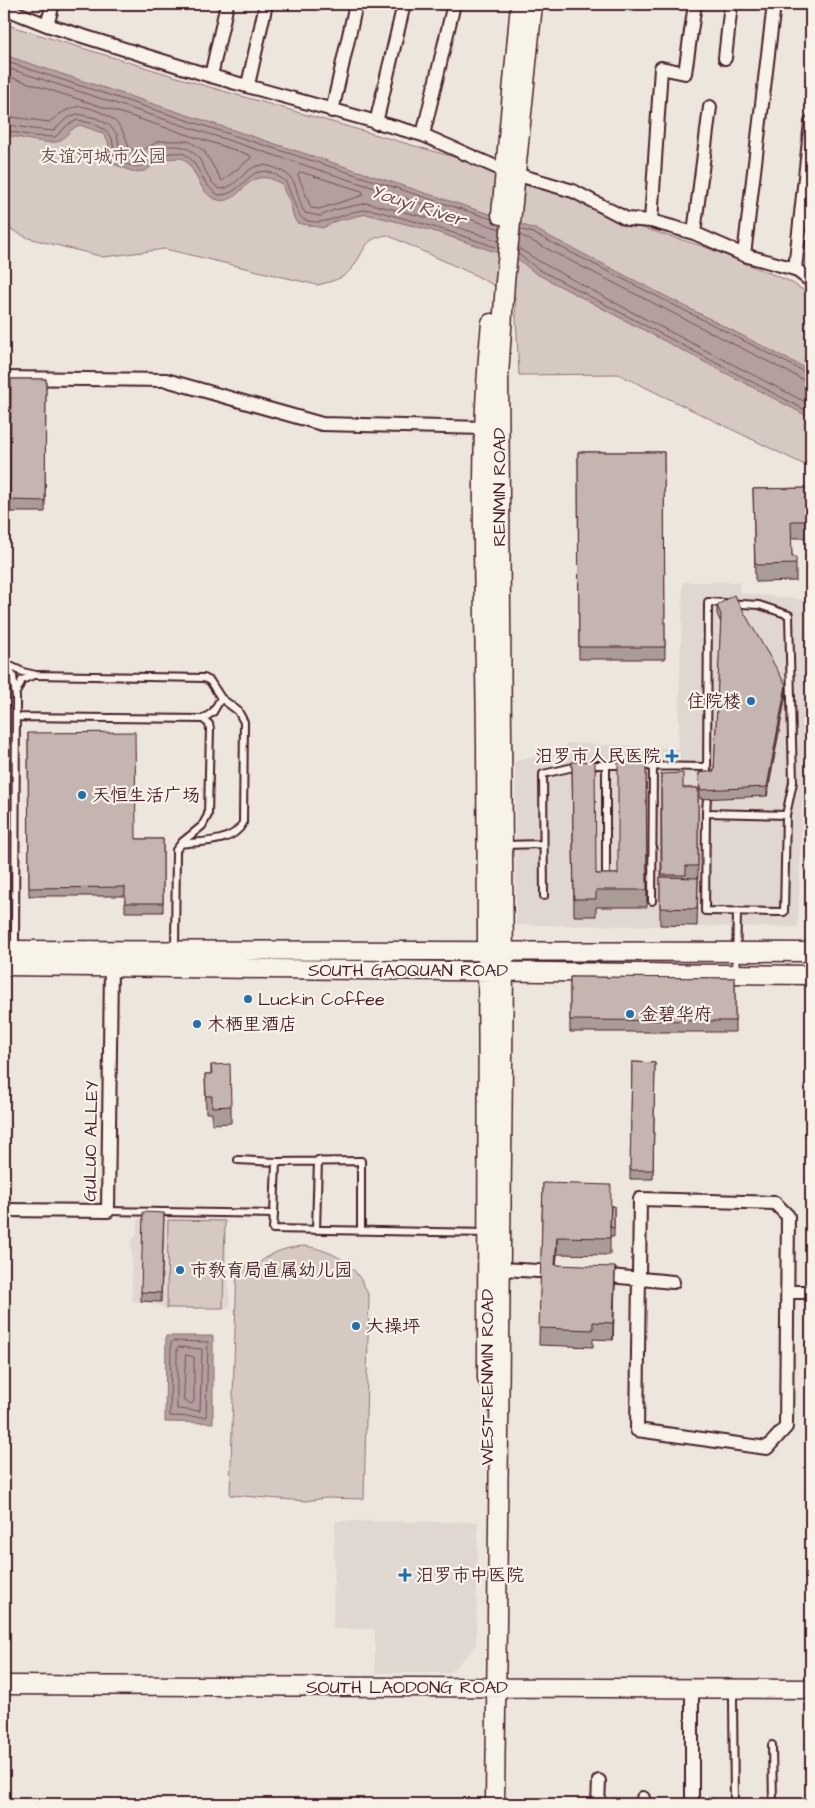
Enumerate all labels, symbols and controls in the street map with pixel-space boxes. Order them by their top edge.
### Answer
park label: 友谊河城市公园 [40,144,166,169]
water label: Youyi River [367,178,471,235]
street label: RENMIN ROAD [487,427,512,546]
place label: 住院楼 [687,689,741,714]
marker: 住院楼 [745,695,757,707]
place label: 汨罗市人民医院 [535,744,661,769]
marker: 汨罗市人民医院 [665,749,679,763]
place label: 天恒生活广场 [92,783,200,808]
marker: 天恒生活广场 [76,789,88,801]
street label: SOUTH GAOQUAN ROAD [308,958,508,983]
place label: Luckin Coffee [258,987,385,1012]
marker: Luckin Coffee [242,993,254,1005]
place label: 金碧华府 [640,1002,712,1027]
marker: 金碧华府 [624,1008,636,1020]
place label: 木栖里酒店 [207,1012,297,1037]
marker: 木栖里酒店 [191,1018,203,1030]
street label: GULUO ALLEY [77,1080,105,1202]
place label: 市教育局直属幼儿园 [190,1258,352,1283]
marker: 市教育局直属幼儿园 [174,1264,186,1276]
street label: WEST RENMIN ROAD [475,1288,500,1465]
place label: 大操坪 [366,1314,421,1339]
marker: 大操坪 [350,1320,362,1332]
place label: 汨罗市中医院 [416,1563,524,1588]
marker: 汨罗市中医院 [398,1568,412,1582]
street label: SOUTH LAODONG ROAD [306,1675,508,1700]

